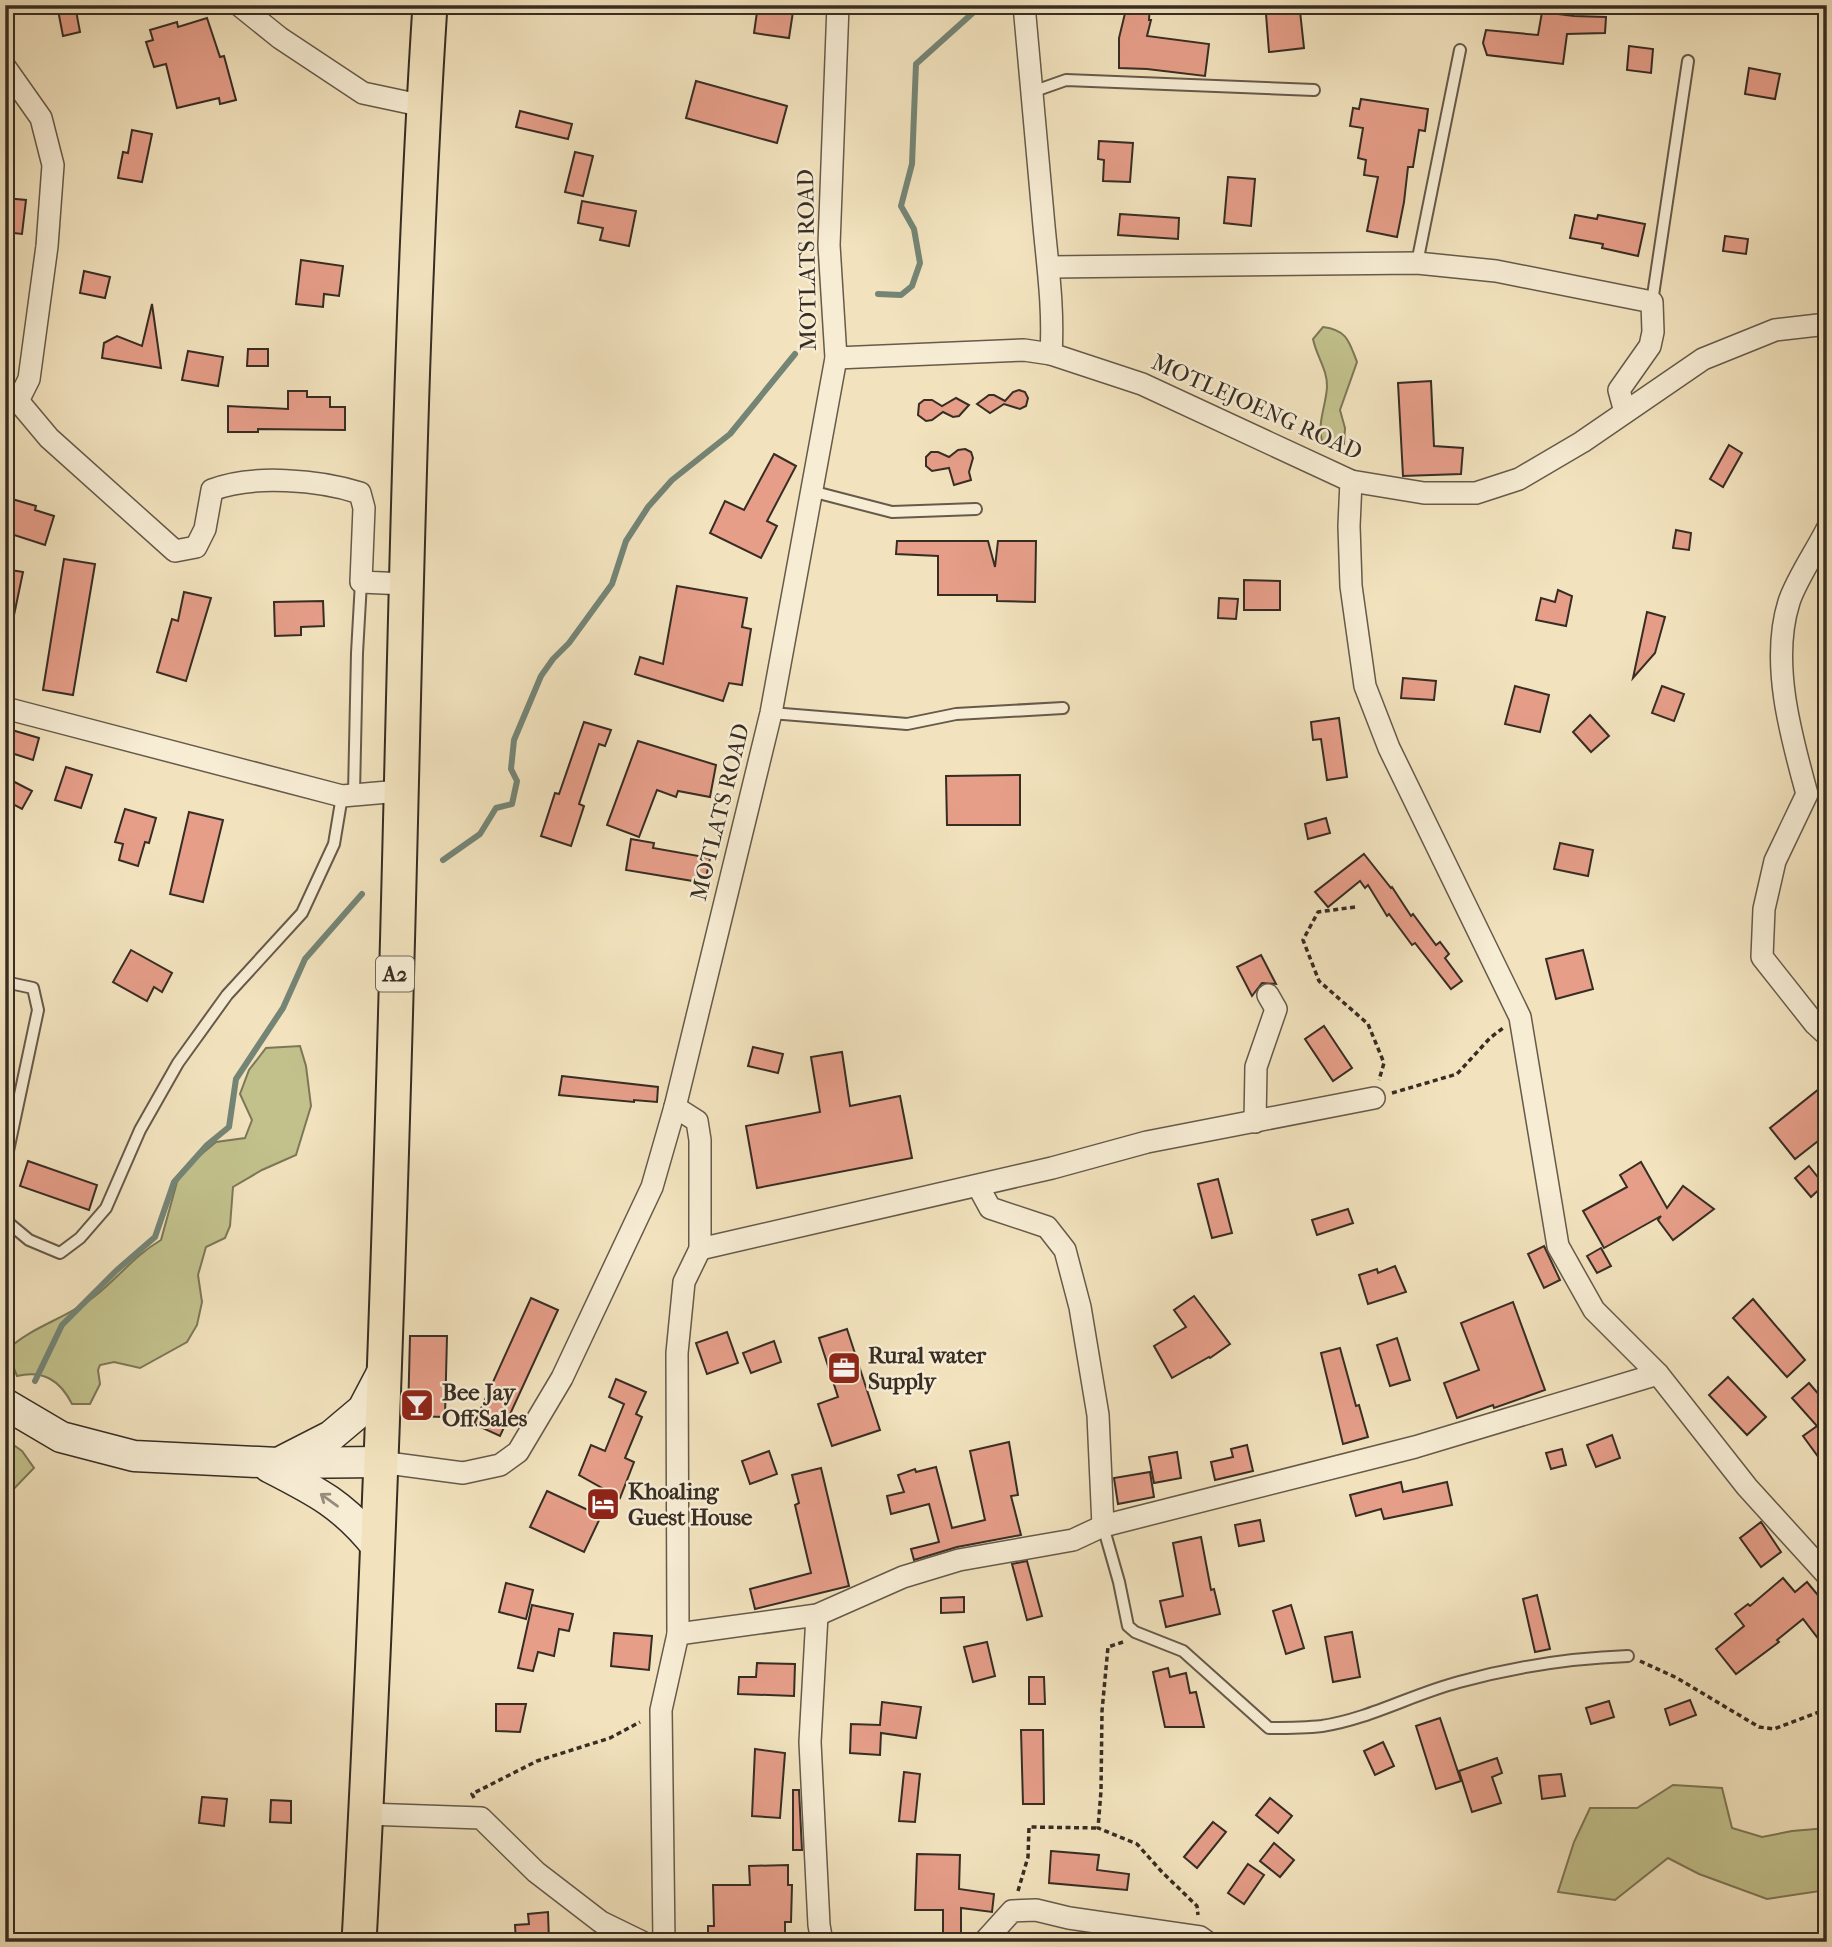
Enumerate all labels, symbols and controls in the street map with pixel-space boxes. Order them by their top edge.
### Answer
street label: MOTLATS ROAD [792,169,822,351]
street label: MOTLEJOENG ROAD [1148,348,1366,466]
street label: MOTLATS ROAD [685,721,755,903]
road number: A2 [376,956,414,992]
place label: Rural water Supply [868,1342,987,1395]
office icon: Rural water Supply [825,1349,863,1387]
place label: Bee Jay Off Sales [442,1379,528,1432]
bar icon: Bee Jay Off Sales [398,1386,436,1424]
place label: Khoaling Guest House [628,1478,753,1531]
hotel icon: Khoaling Guest House [584,1485,622,1523]
one-way arrow [320,1492,339,1507]

